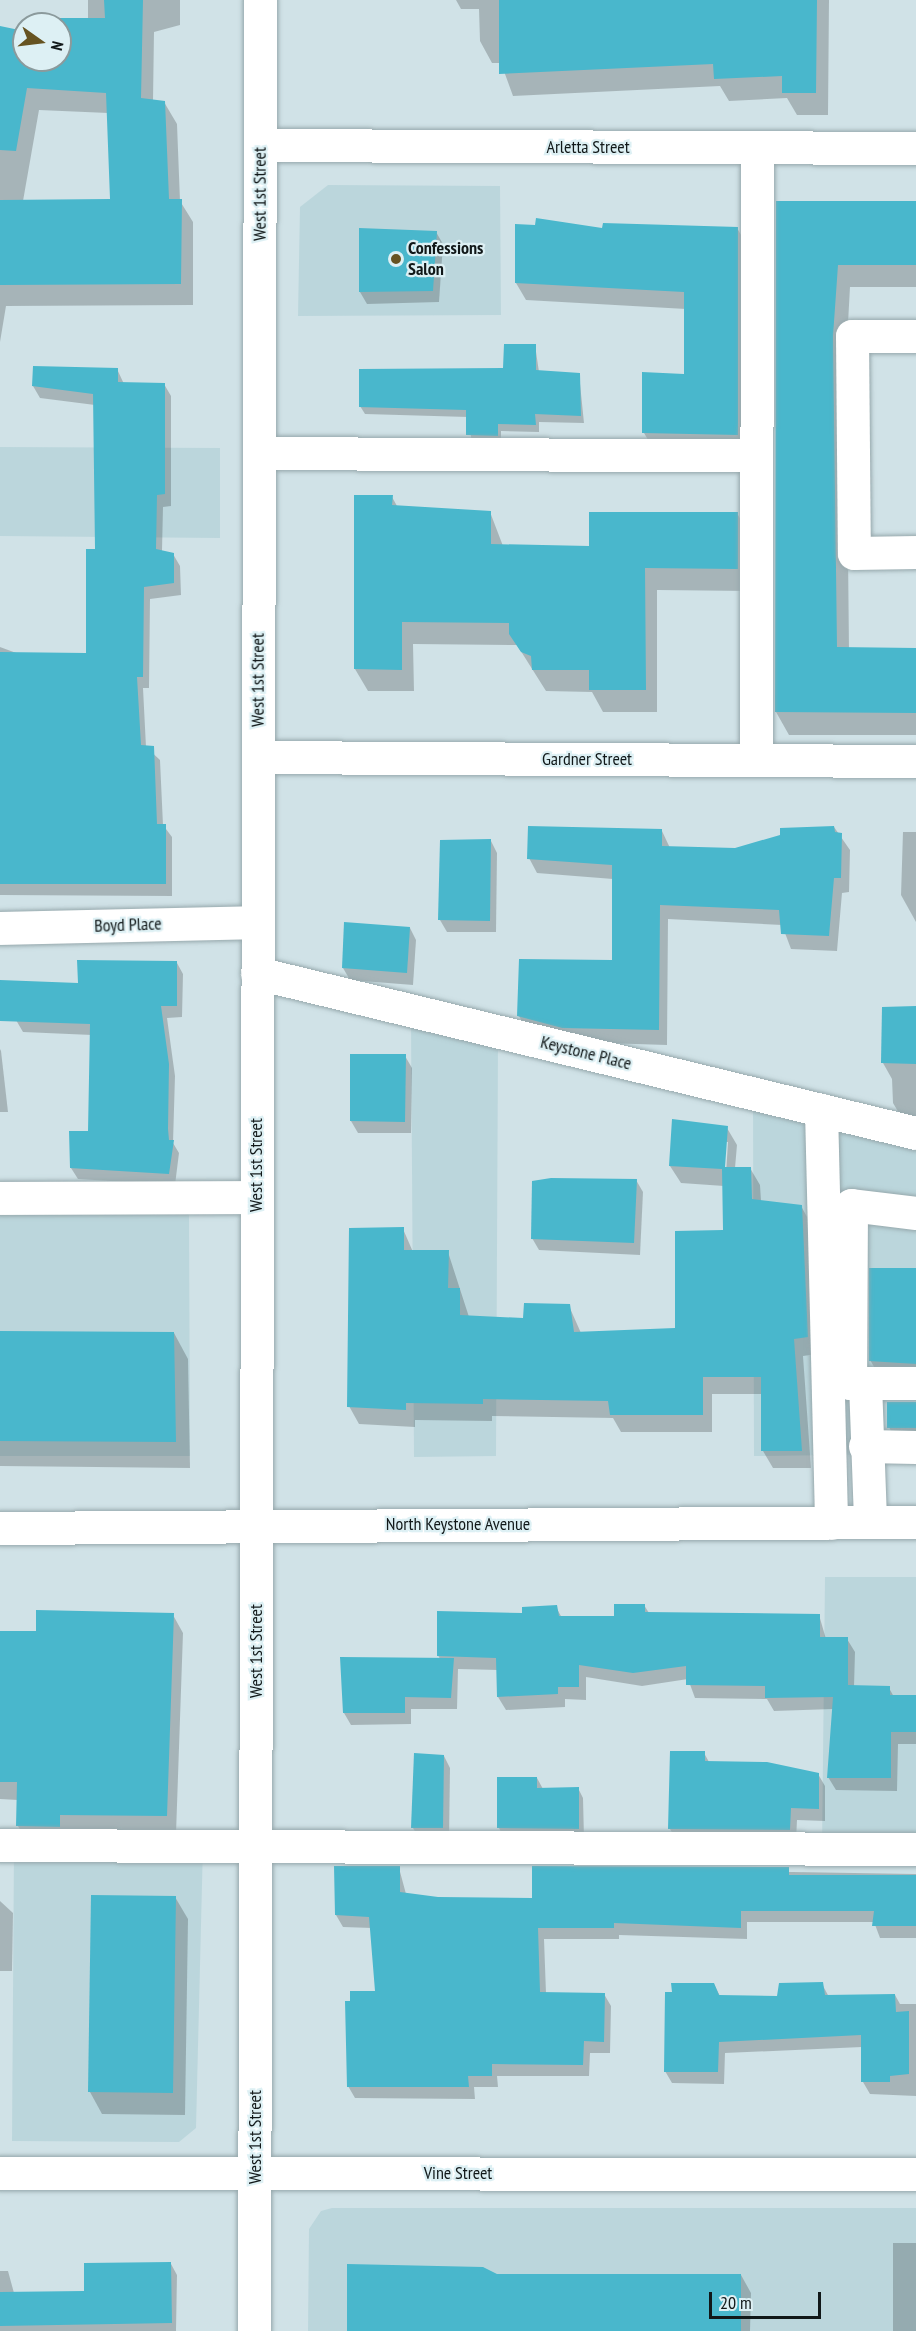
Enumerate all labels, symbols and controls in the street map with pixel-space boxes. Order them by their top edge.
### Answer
north arrow [12,12,72,72]
text: N [47,39,68,52]
street label: Arletta Street [546,136,630,158]
street label: West 1st Street [249,147,271,241]
place label: Confessions Salon [408,238,483,280]
marker: Confessions Salon [389,252,403,266]
street label: West 1st Street [247,633,269,727]
street label: Gardner Street [542,748,632,770]
street label: Boyd Place [94,913,162,937]
street label: Keystone Place [538,1031,634,1075]
street label: West 1st Street [245,1118,267,1212]
street label: North Keystone Avenue [386,1513,530,1535]
street label: West 1st Street [245,1604,267,1698]
street label: West 1st Street [244,2090,266,2184]
street label: Vine Street [424,2162,492,2184]
scale bar [712,2280,824,2318]
text: 20 m [720,2291,752,2314]

